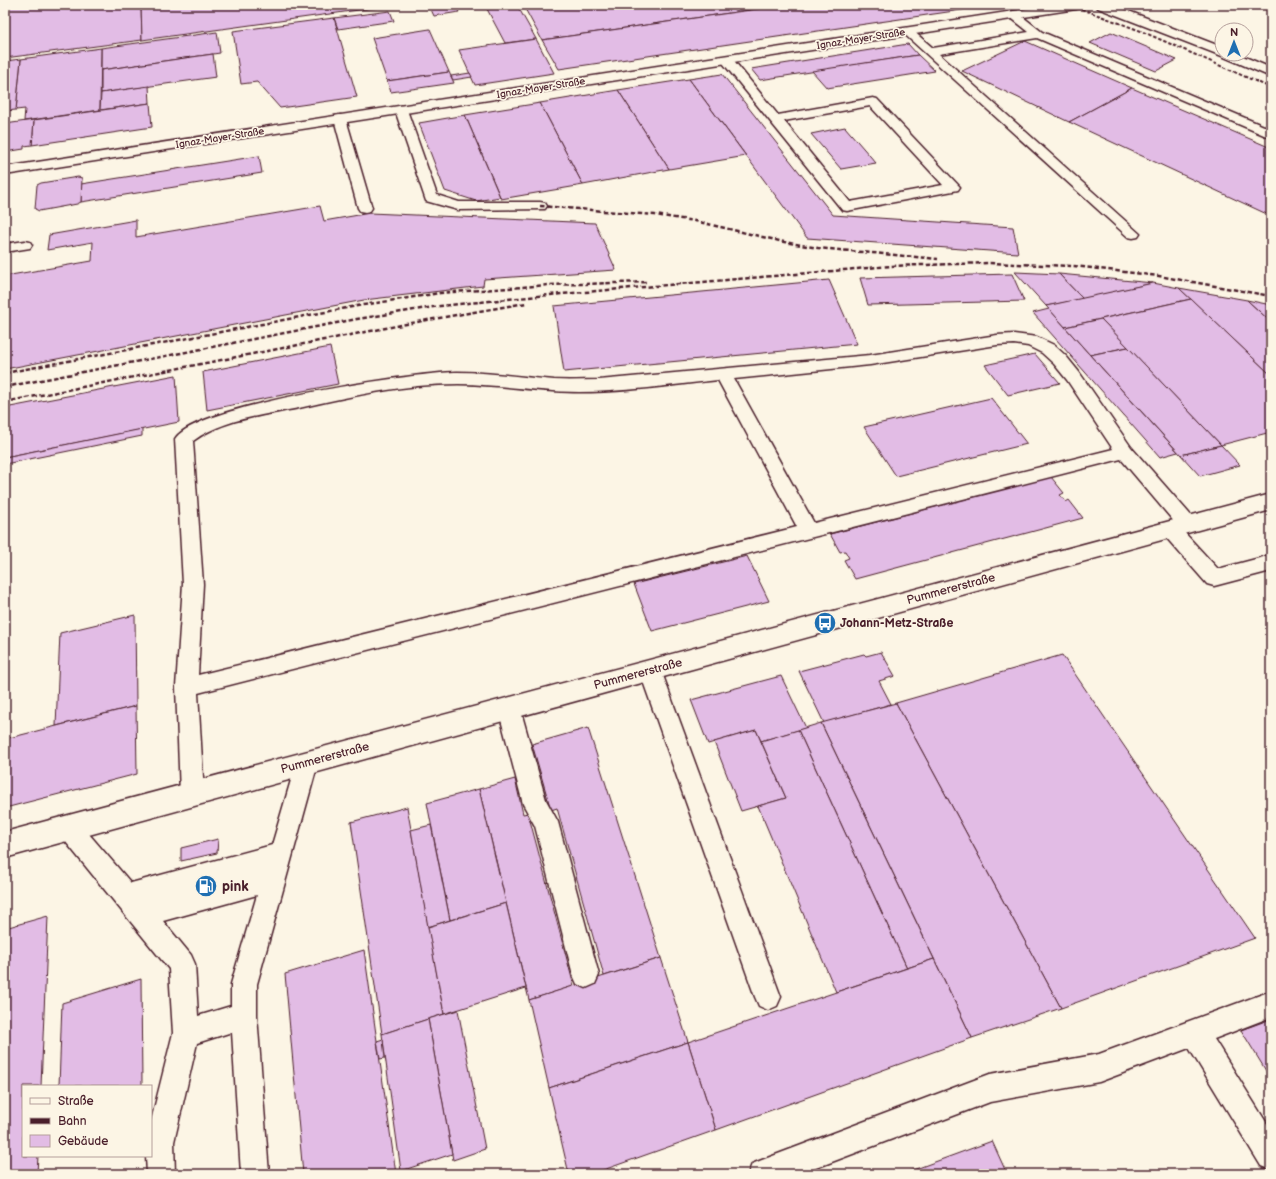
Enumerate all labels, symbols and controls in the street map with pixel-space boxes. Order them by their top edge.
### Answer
north arrow [1214,22,1254,62]
street label: Ignaz-Mayer-Straße [816,26,906,52]
text: N [1230,26,1238,39]
street label: Ignaz-Mayer-Straße [496,75,586,101]
street label: Ignaz-Mayer-Straße [175,125,265,151]
street label: Pummererstraße [905,570,997,608]
bus stop icon: Johann-Metz-Straße [812,610,838,636]
place label: Johann-Metz-Straße [840,616,953,631]
street label: Pummererstraße [592,655,684,693]
street label: Pummererstraße [279,739,371,777]
fuel station icon: pink [193,873,219,899]
place label: pink [222,878,249,895]
legend [22,1085,152,1157]
text: Straße [58,1094,94,1109]
text: Bahn [58,1114,87,1129]
text: Gebäude [58,1134,108,1149]

